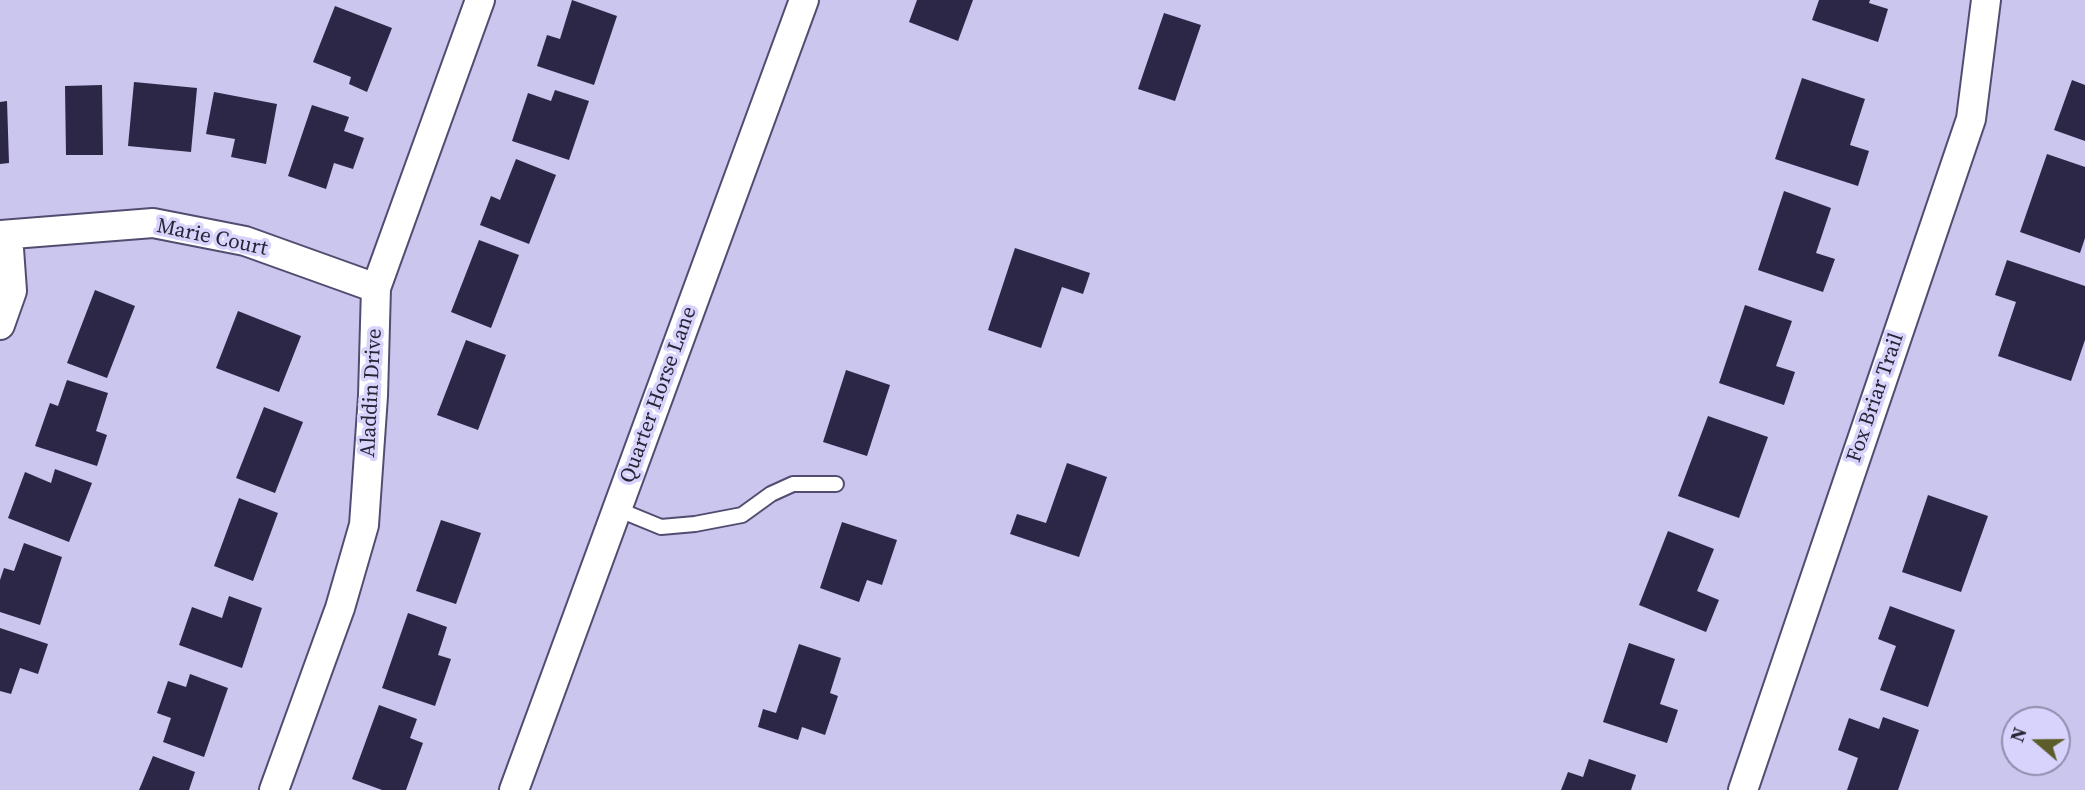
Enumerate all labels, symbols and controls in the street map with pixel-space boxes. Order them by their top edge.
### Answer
street label: Marie Court [154,214,270,262]
street label: Quarter Horse Lane [615,303,703,487]
street label: Aladdin Drive [356,328,388,458]
street label: Fox Briar Trail [1842,330,1910,466]
north arrow [2001,706,2071,776]
text: N [2004,724,2033,745]

